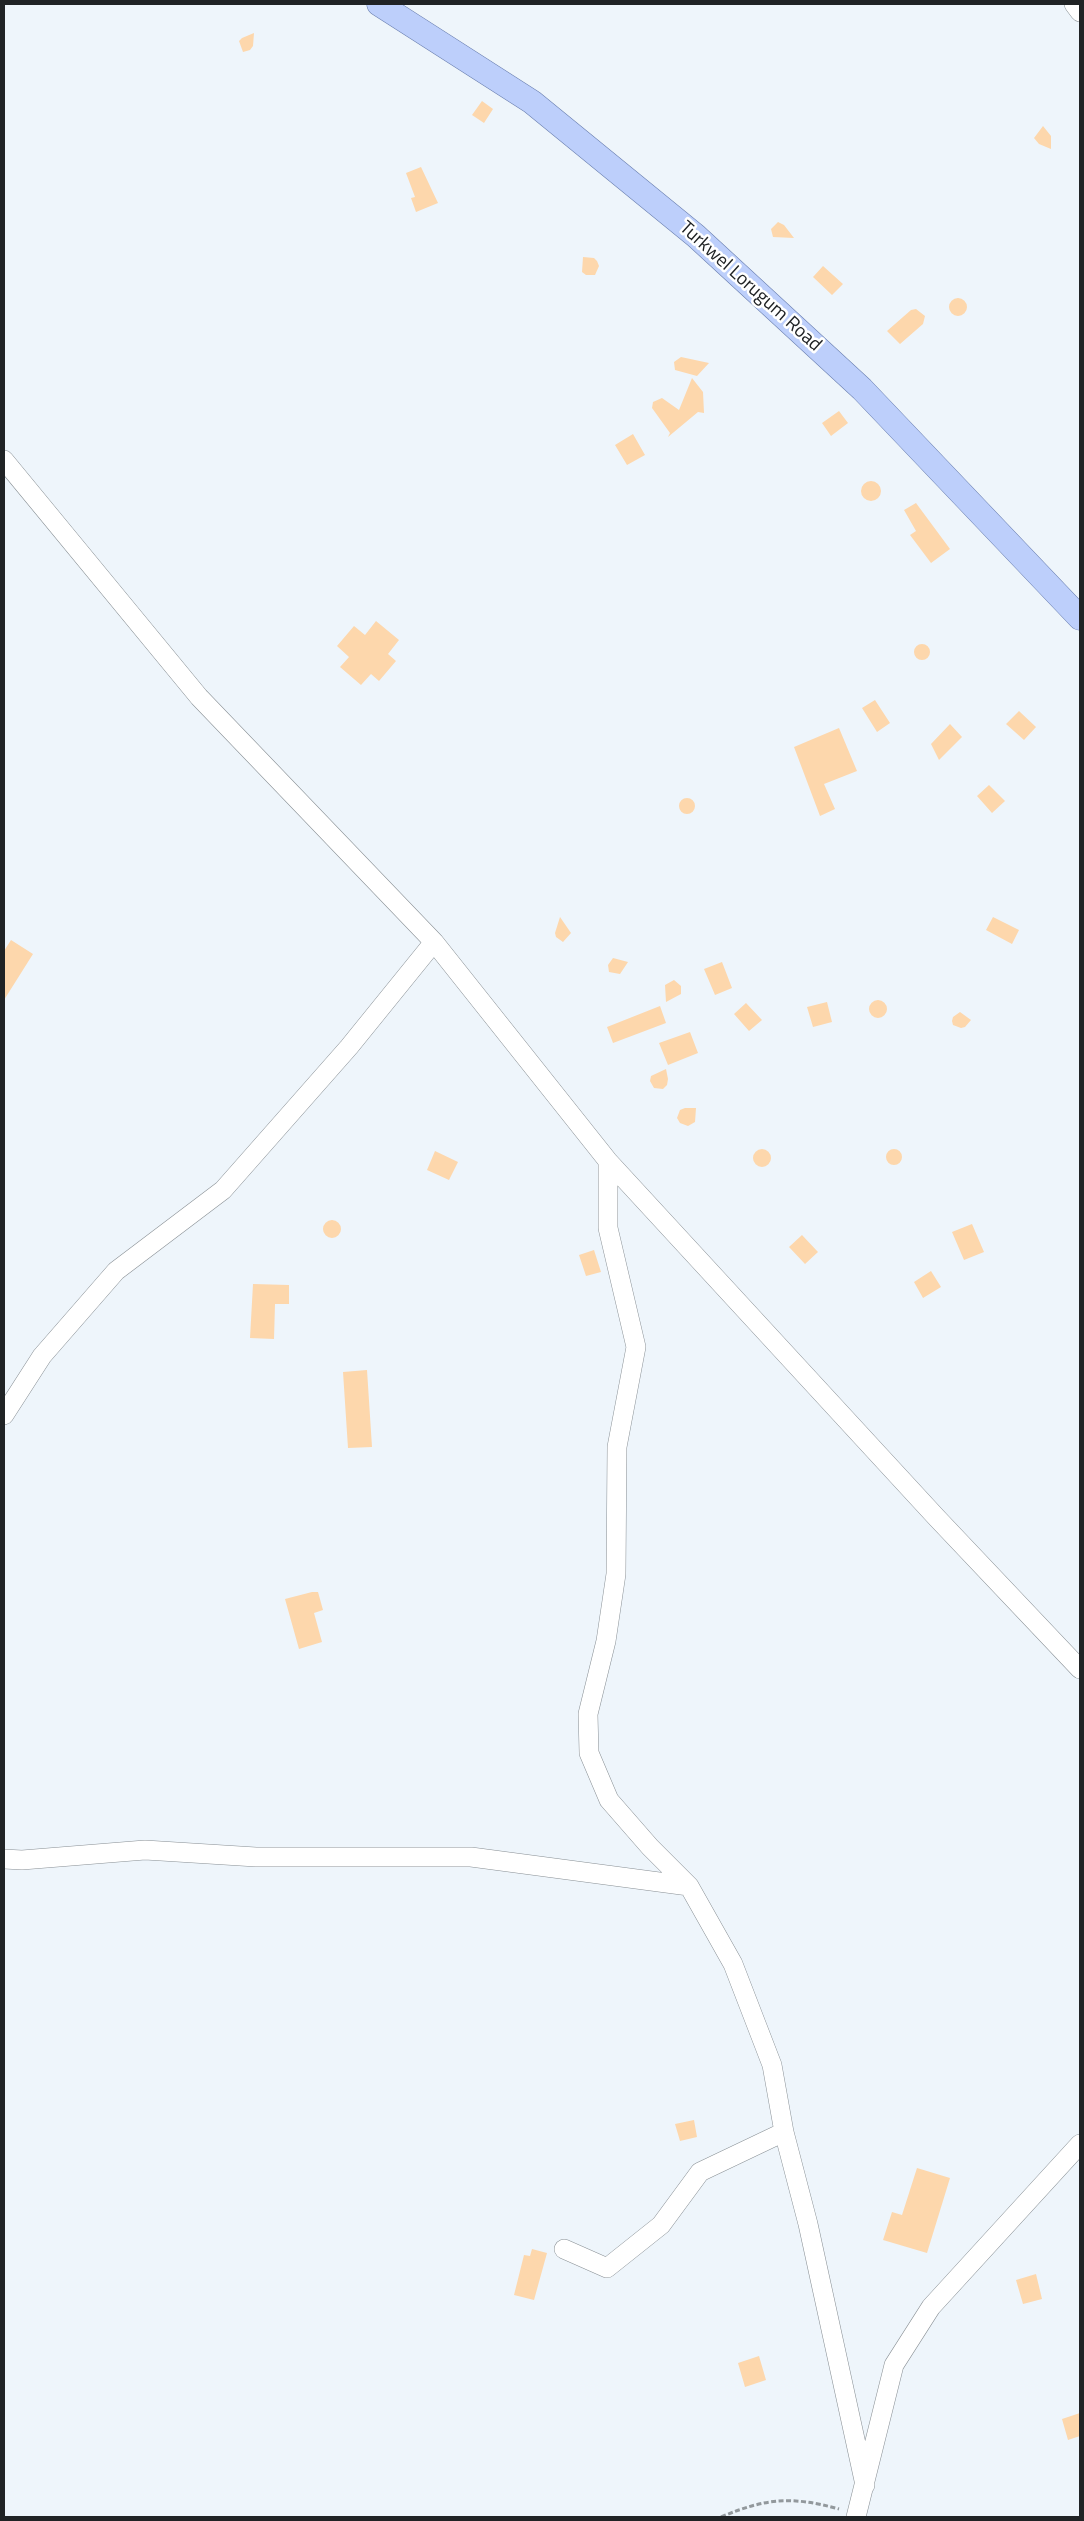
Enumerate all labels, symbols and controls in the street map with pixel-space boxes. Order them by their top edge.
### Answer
street label: Turkwel Lorugum Road [674,217,826,357]

